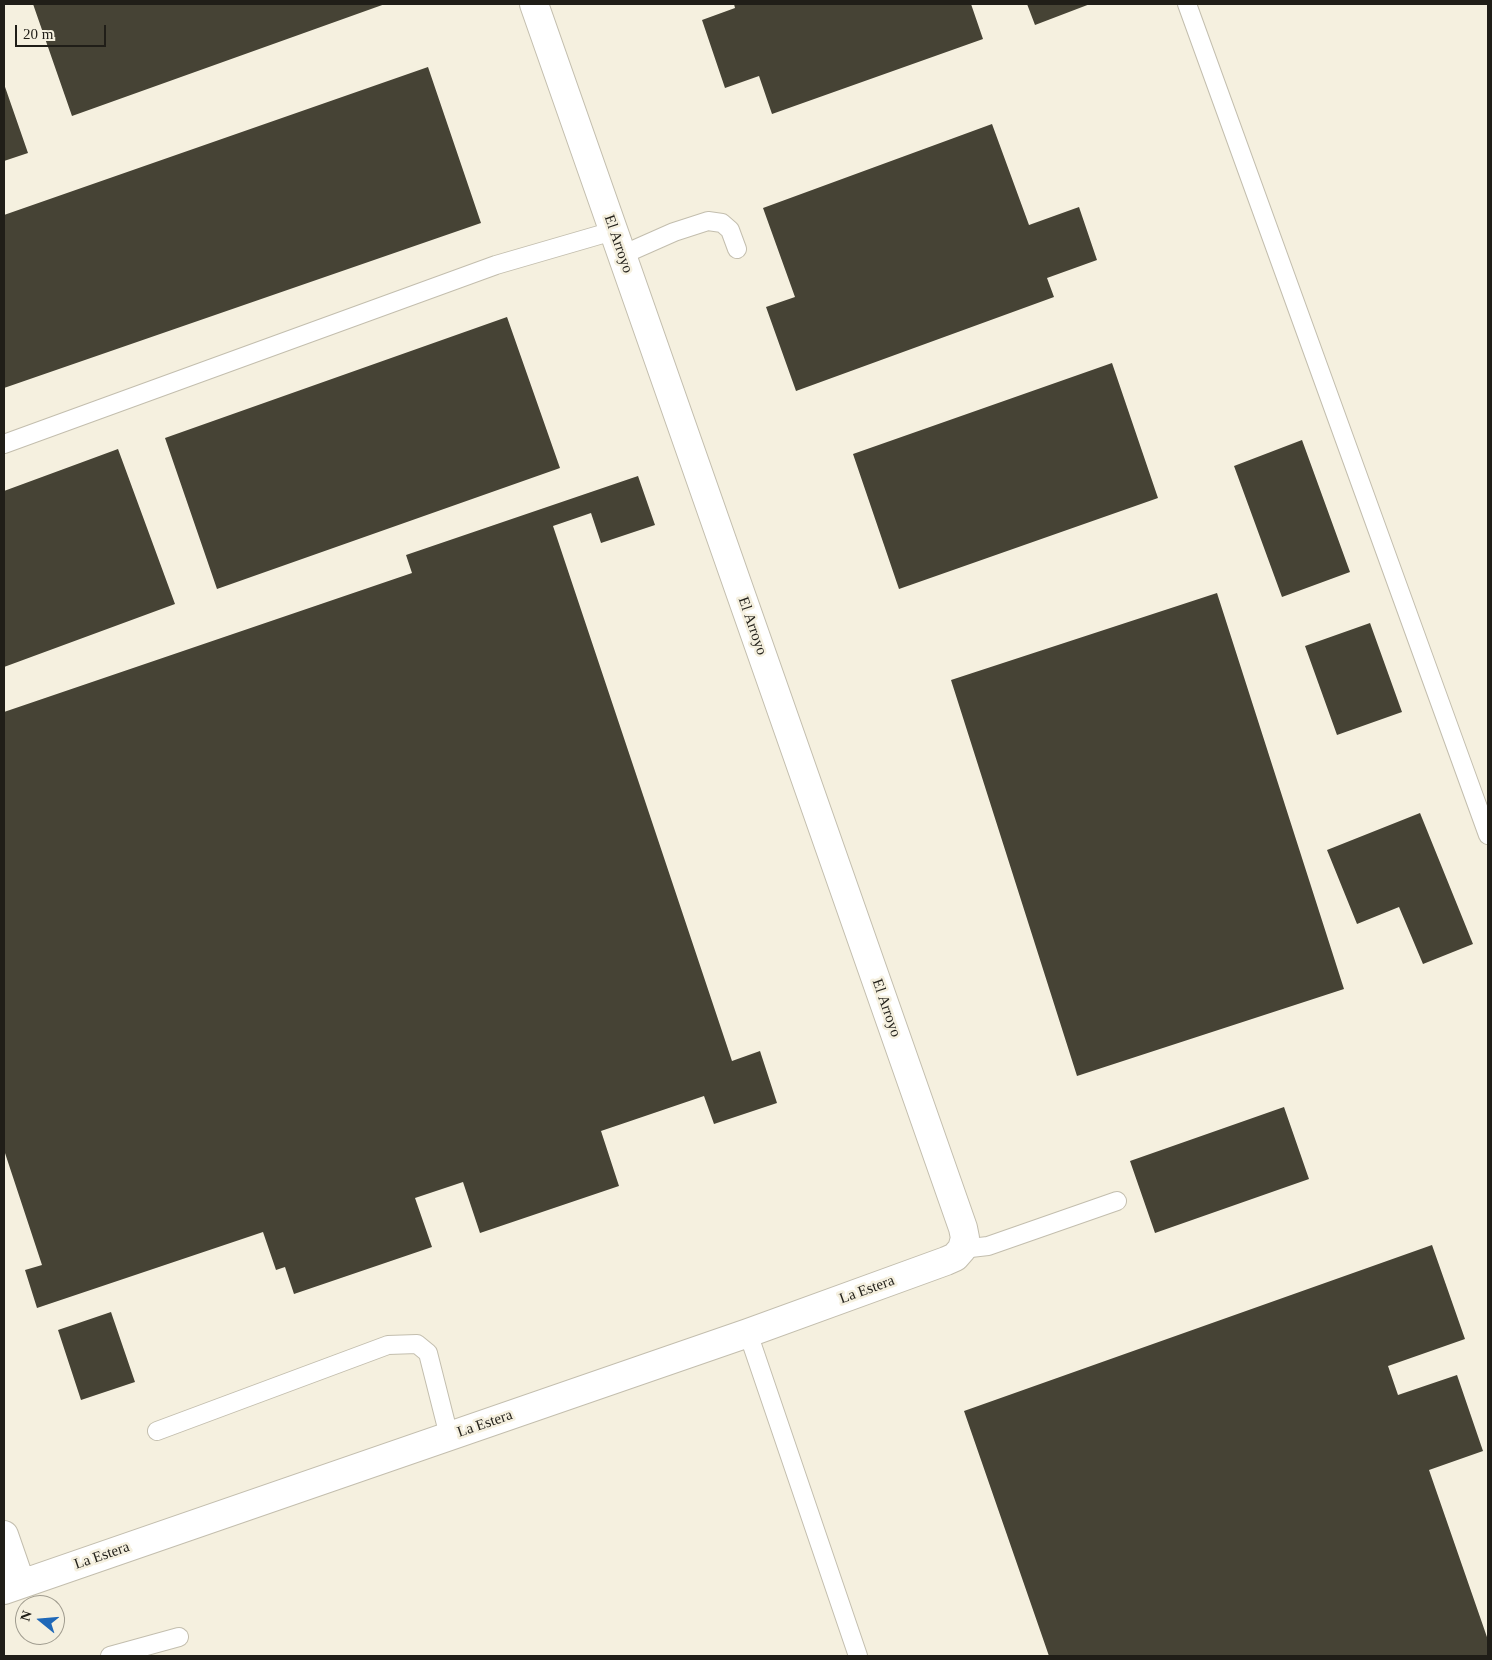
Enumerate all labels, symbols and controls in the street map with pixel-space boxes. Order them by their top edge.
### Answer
scale bar [18,15,109,47]
text: 20 m [23,26,53,42]
street label: El Arroyo [600,213,636,275]
street label: El Arroyo [734,595,770,657]
street label: El Arroyo [868,977,904,1039]
street label: La Estera [837,1272,897,1308]
street label: La Estera [455,1406,515,1442]
street label: La Estera [72,1538,132,1574]
north arrow [15,1595,65,1645]
text: N [17,1609,35,1623]

